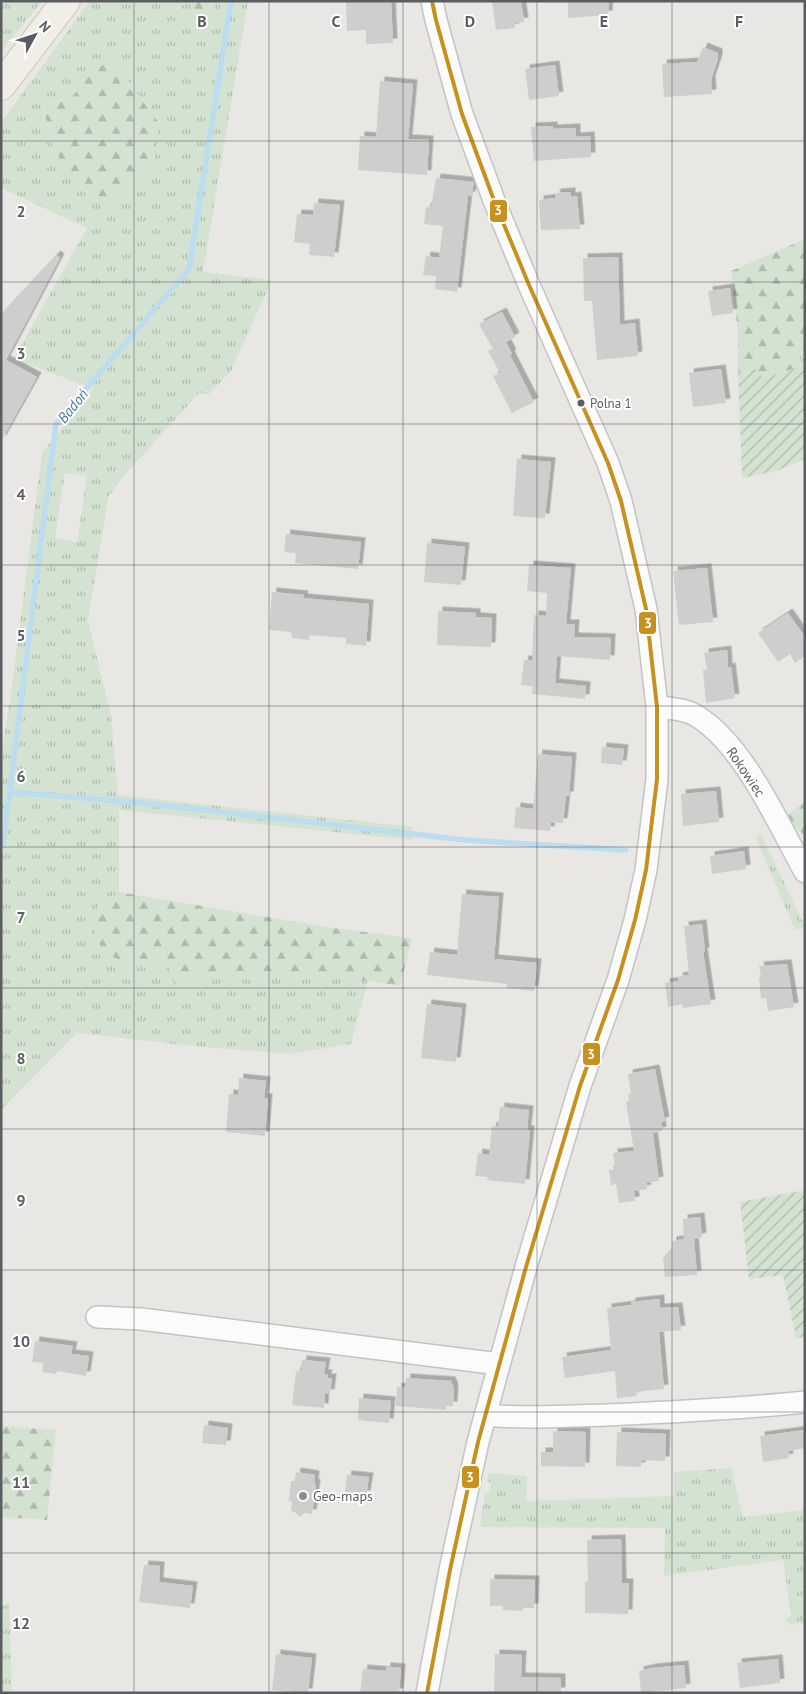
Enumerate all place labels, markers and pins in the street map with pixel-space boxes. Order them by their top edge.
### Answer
place label: Polna 1 [590,395,632,412]
marker: Polna 1 [576,398,586,408]
place label: Geo-maps [313,1487,373,1505]
marker: Geo-maps [297,1490,309,1502]

